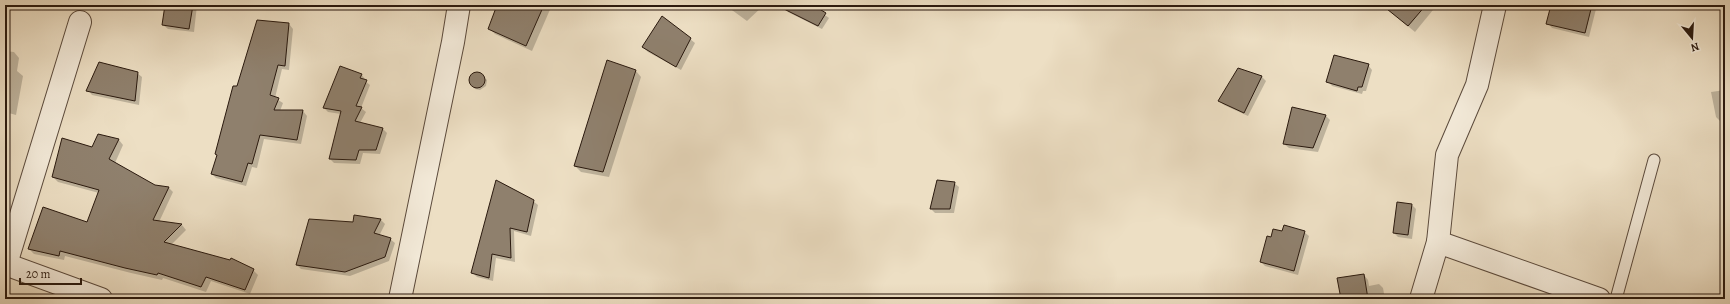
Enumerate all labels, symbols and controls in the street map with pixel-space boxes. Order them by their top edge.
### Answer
north arrow [1672,18,1712,58]
text: N [1689,39,1701,55]
scale bar [20,260,81,286]
text: 20 m [26,266,50,282]

